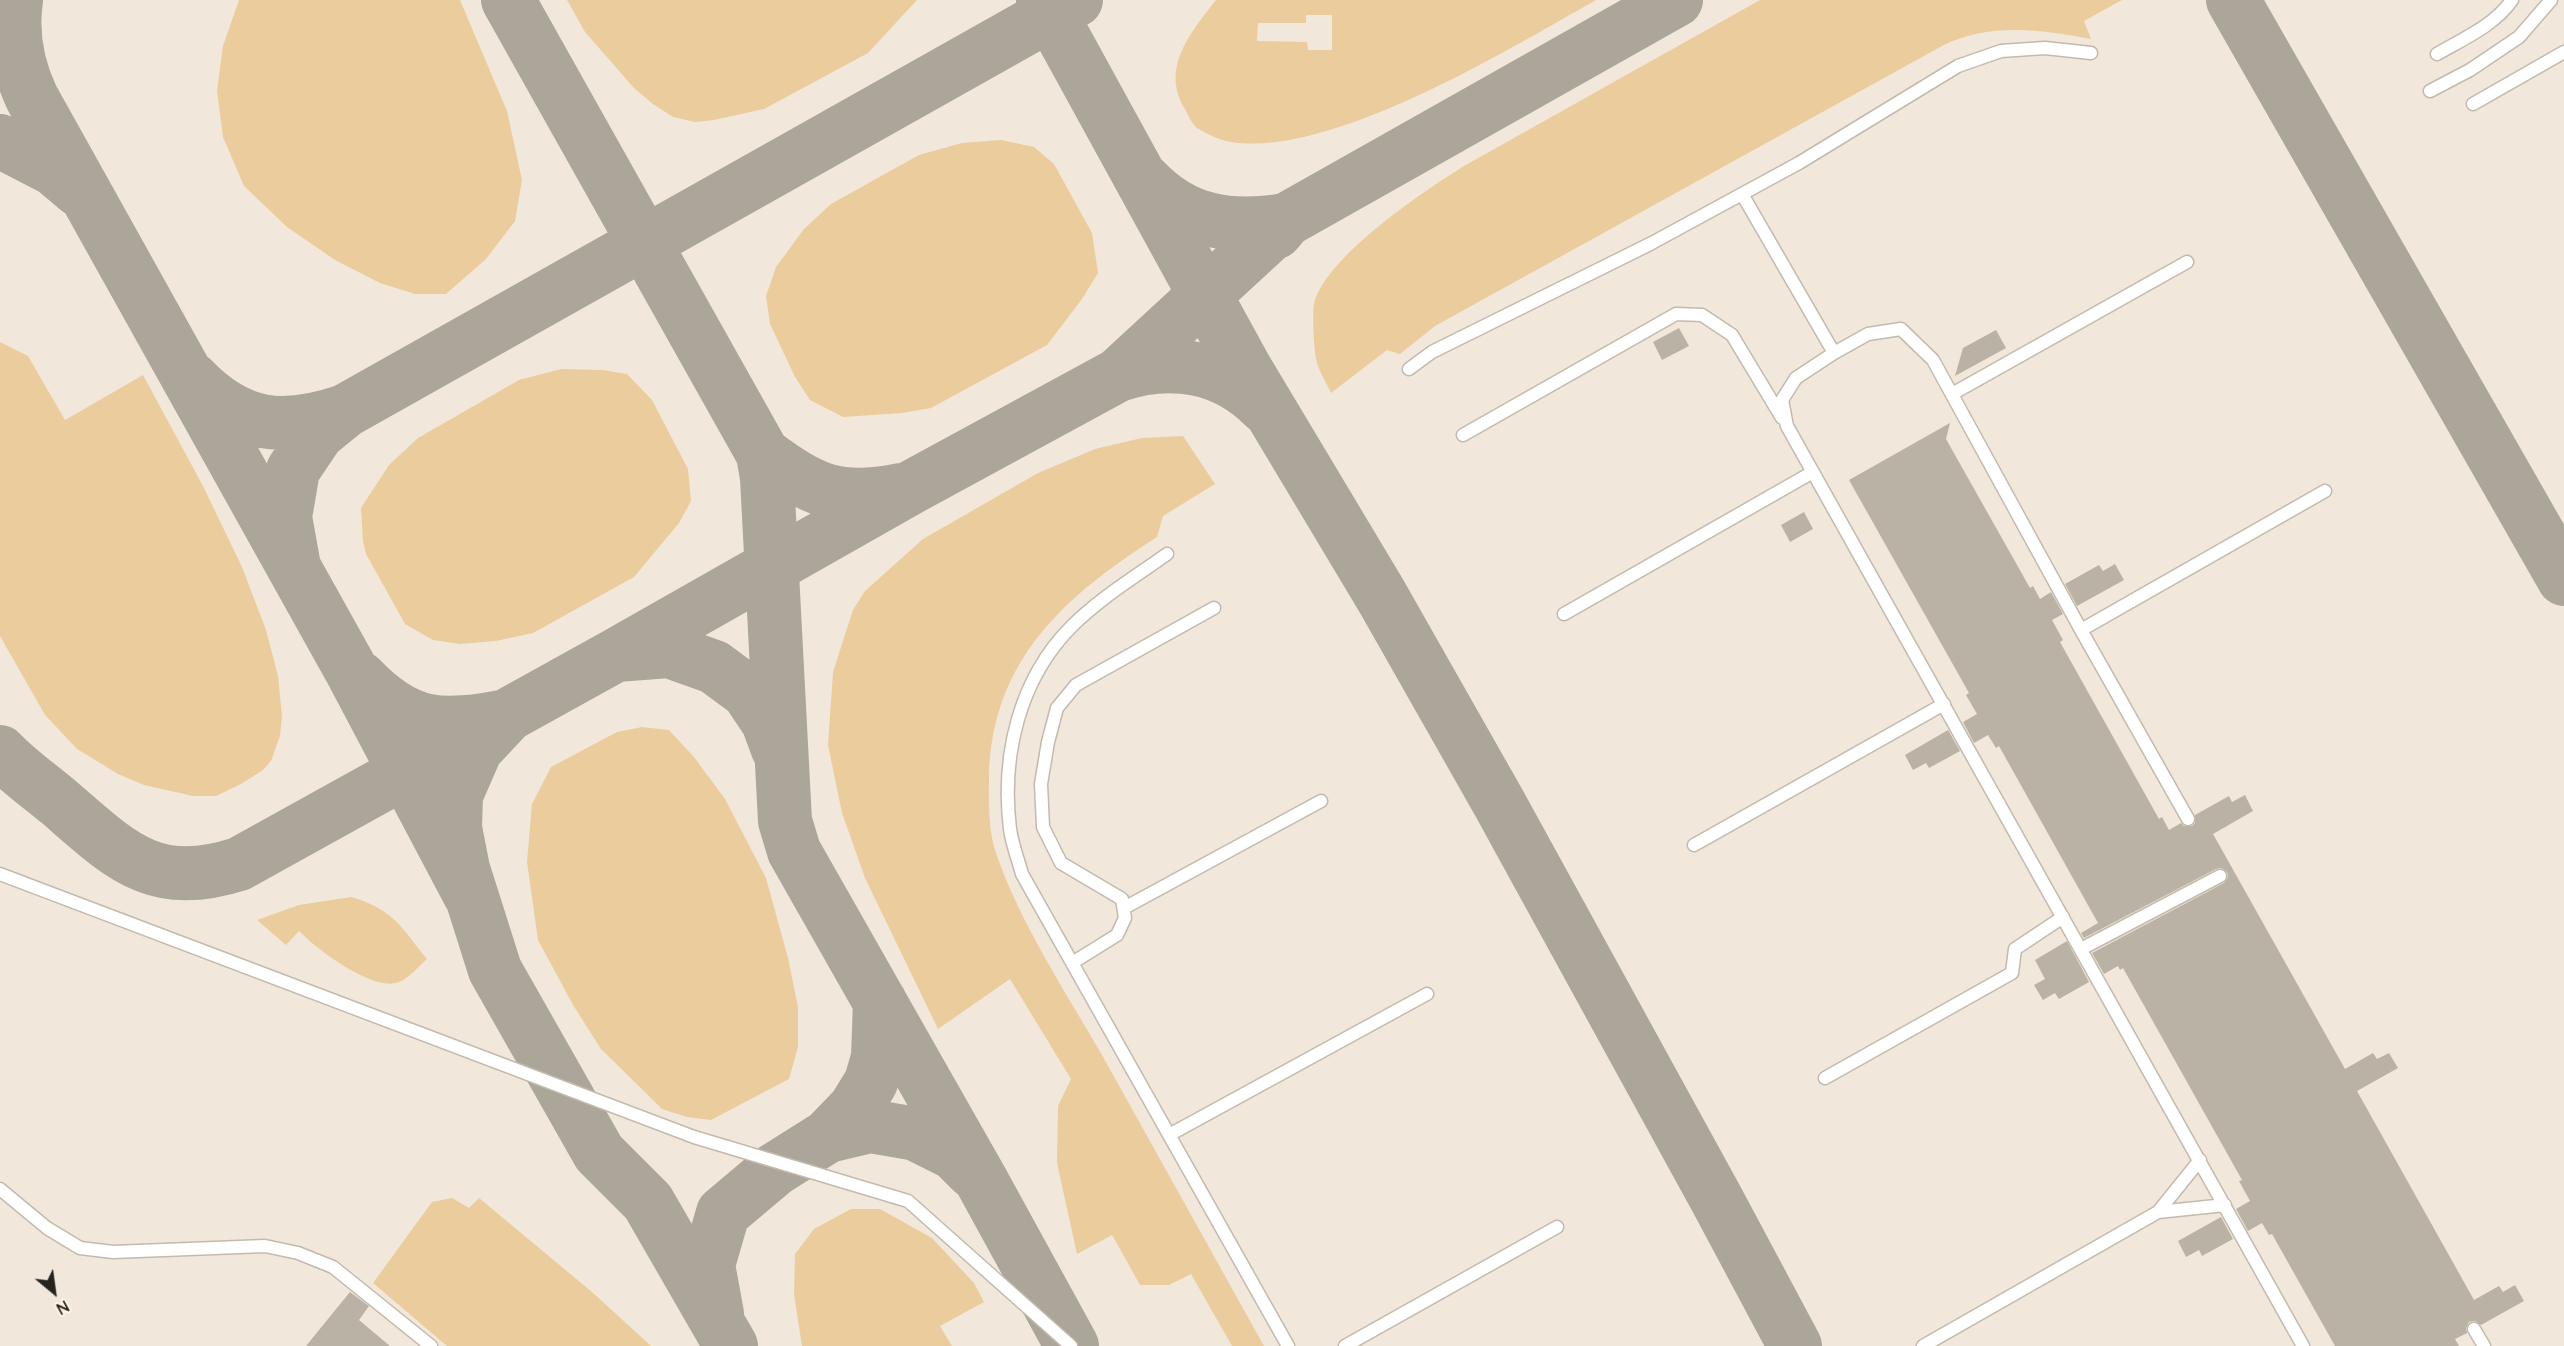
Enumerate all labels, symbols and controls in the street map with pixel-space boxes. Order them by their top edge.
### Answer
north arrow [24,1262,84,1322]
text: N [53,1296,73,1319]

